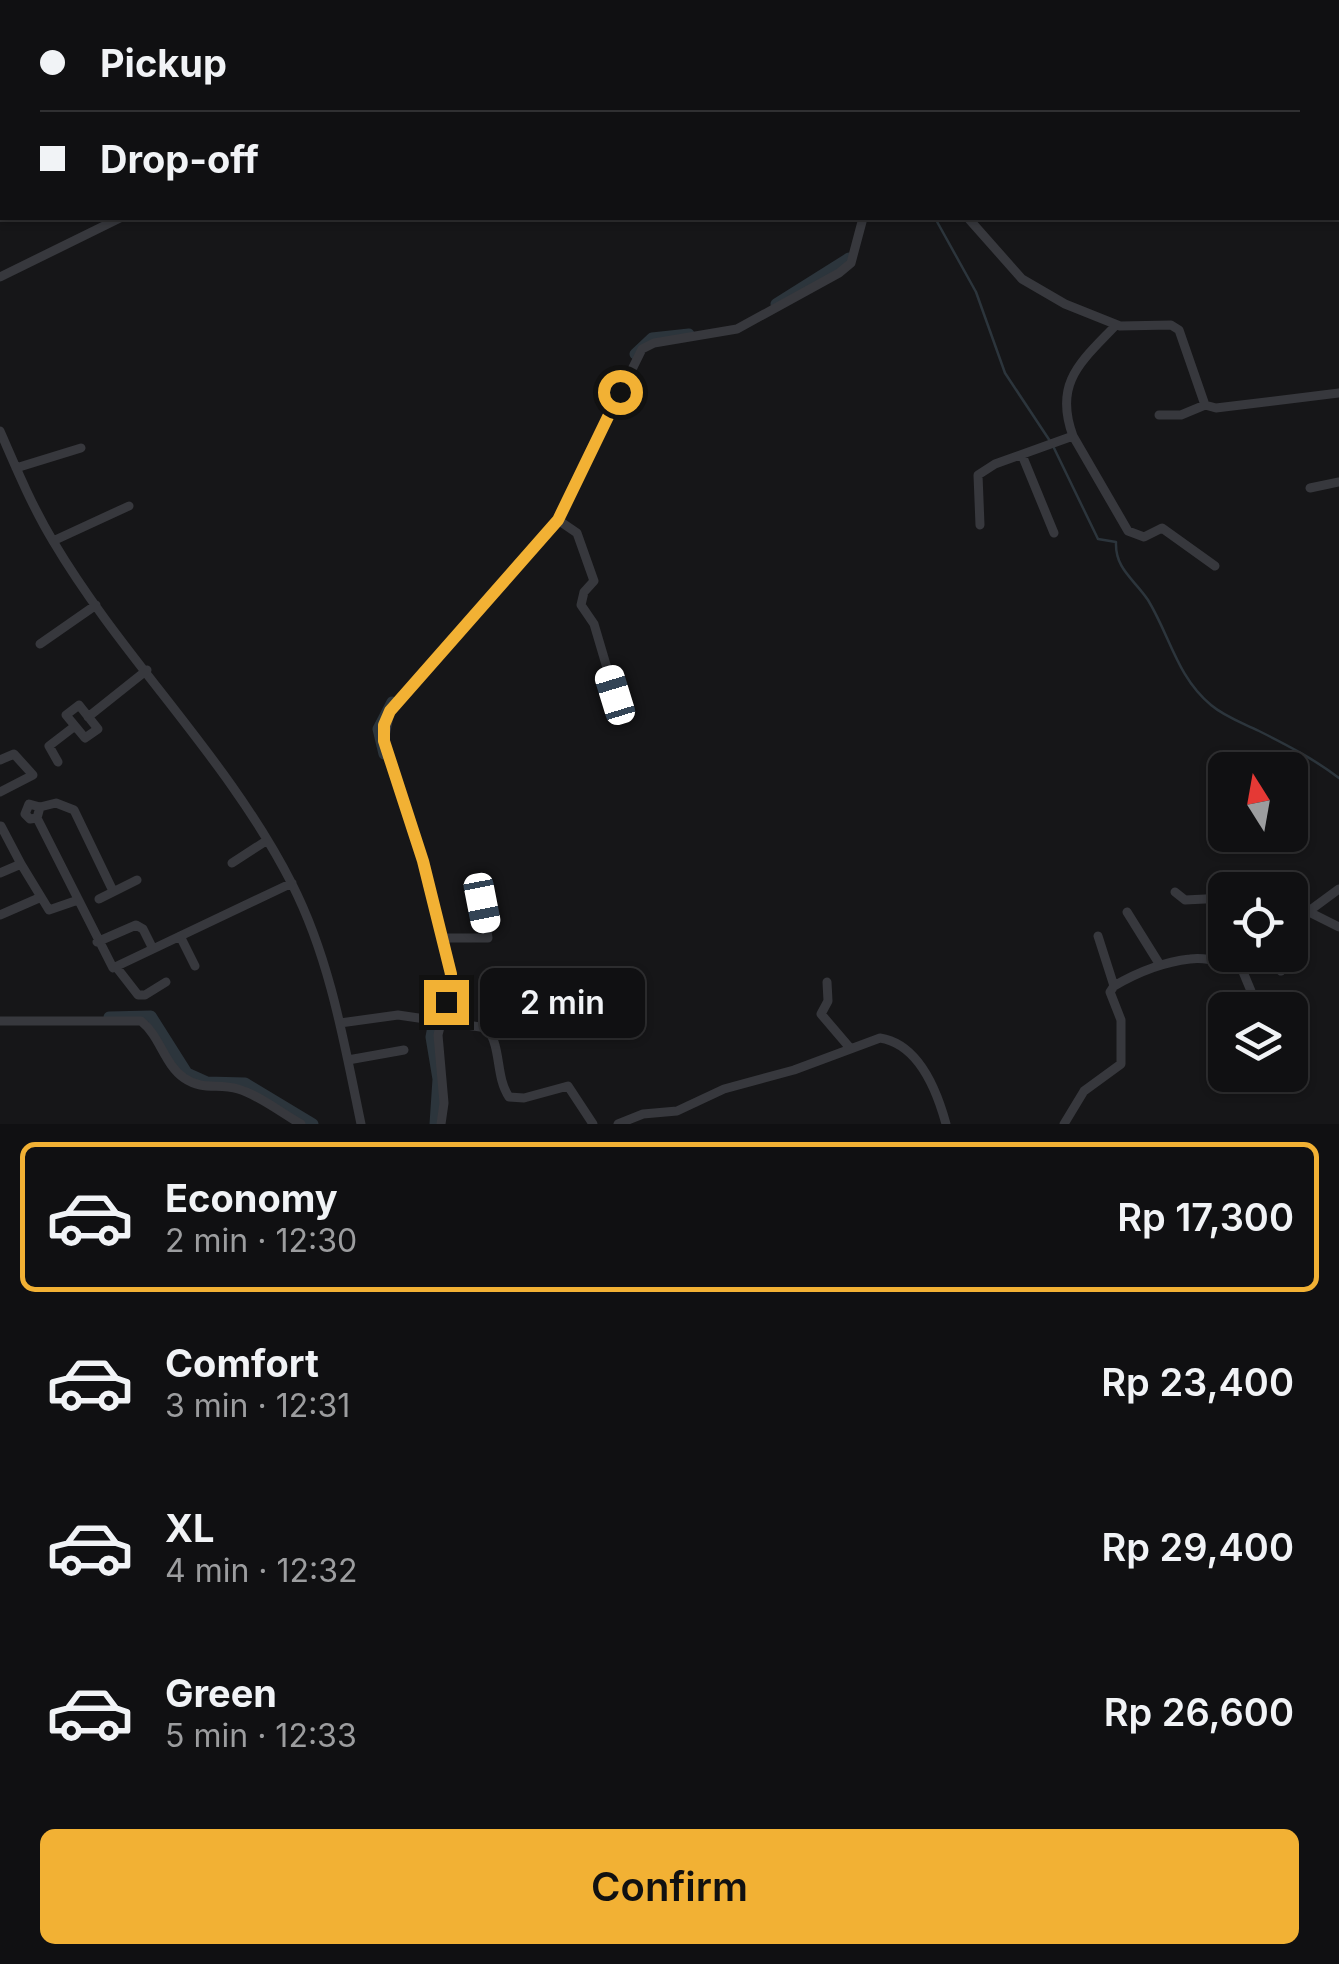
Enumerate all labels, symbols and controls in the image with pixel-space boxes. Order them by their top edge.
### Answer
text: Pickup [100,40,227,86]
text: Drop-off [100,136,259,182]
route start [598,370,643,415]
car [592,662,638,728]
north arrow [1208,752,1308,852]
map controls [1208,752,1308,1092]
car [462,871,502,935]
button: locate [1208,872,1308,972]
callout: 2 min [481,967,646,1037]
route end [424,980,469,1025]
text: 2 min [520,983,605,1022]
button: layers [1208,992,1308,1092]
icon: car [45,1172,135,1262]
text: Economy [165,1175,338,1221]
text: Rp 17,300 [1117,1194,1294,1240]
text: 2 min · 12:30 [165,1221,357,1260]
icon: car [45,1337,135,1427]
text: Comfort [165,1340,319,1386]
text: Rp 23,400 [1101,1359,1294,1405]
text: 3 min · 12:31 [165,1386,350,1425]
icon: car [45,1502,135,1592]
text: XL [165,1505,215,1551]
text: Rp 29,400 [1101,1524,1294,1570]
text: 4 min · 12:32 [165,1551,358,1590]
icon: car [45,1667,135,1757]
text: Green [165,1670,277,1716]
text: Rp 26,600 [1104,1689,1294,1735]
text: 5 min · 12:33 [165,1716,357,1755]
button: Confirm [40,1829,1299,1944]

